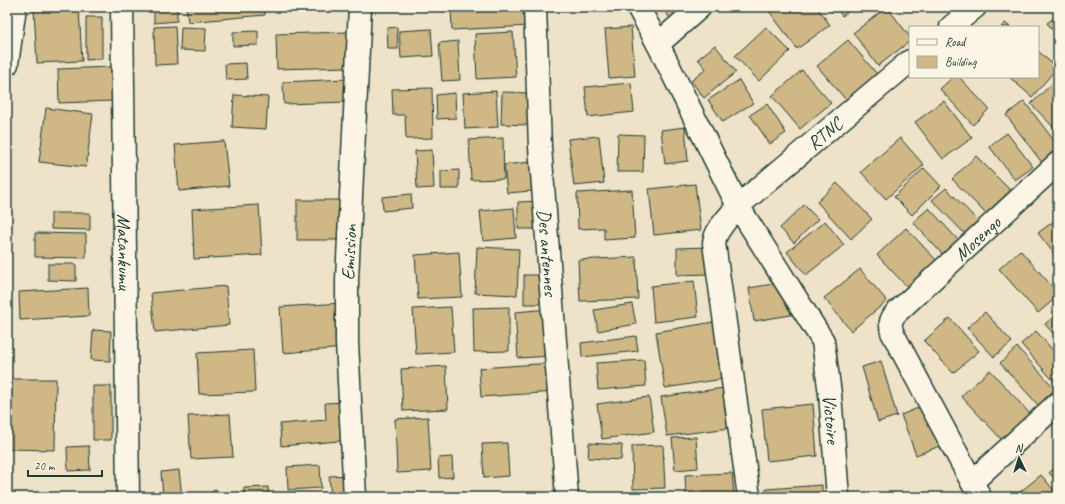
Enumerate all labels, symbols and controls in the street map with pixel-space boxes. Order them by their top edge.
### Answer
legend [909,26,1039,78]
text: Road [945,34,967,50]
text: Building [945,54,977,70]
street label: RTNC [802,111,849,156]
street label: Des antennes [532,208,563,298]
street label: Mosengo [949,210,1007,266]
street label: Matankumu [112,214,136,291]
street label: Emission [336,223,363,281]
street label: Victoire [817,394,845,447]
north arrow [999,438,1039,478]
text: N [1014,441,1024,455]
scale bar [28,452,102,478]
text: 20 m [34,458,56,474]

